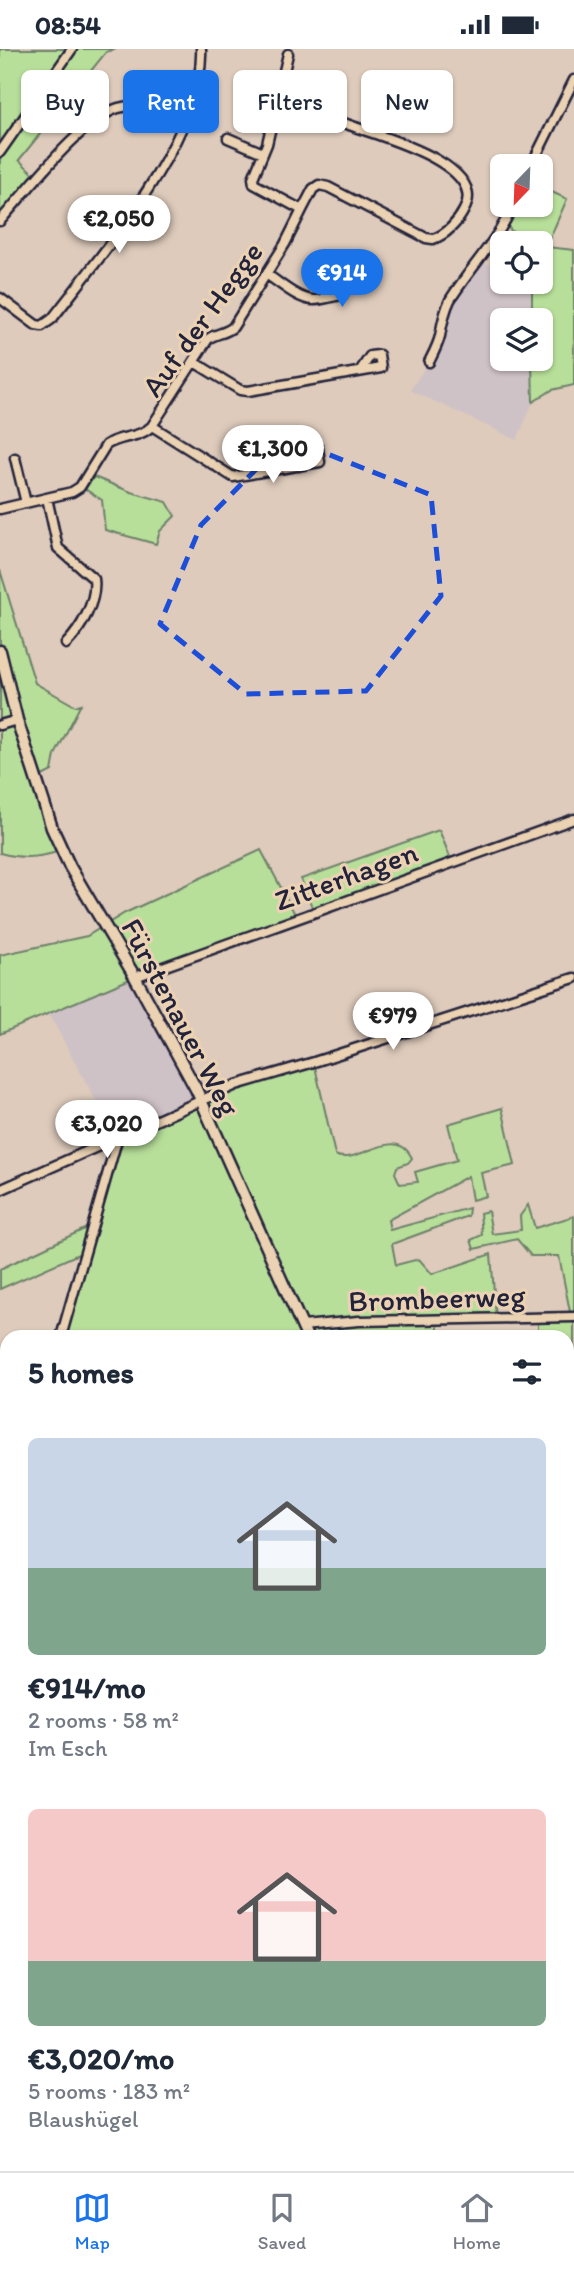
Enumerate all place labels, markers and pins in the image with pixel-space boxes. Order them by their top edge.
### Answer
pin: €2,050 [62,195,176,255]
pin: €914 [301,250,383,309]
pin: €1,300 [216,425,330,485]
pin: €979 [352,993,434,1052]
pin: €3,020 [50,1101,164,1160]

